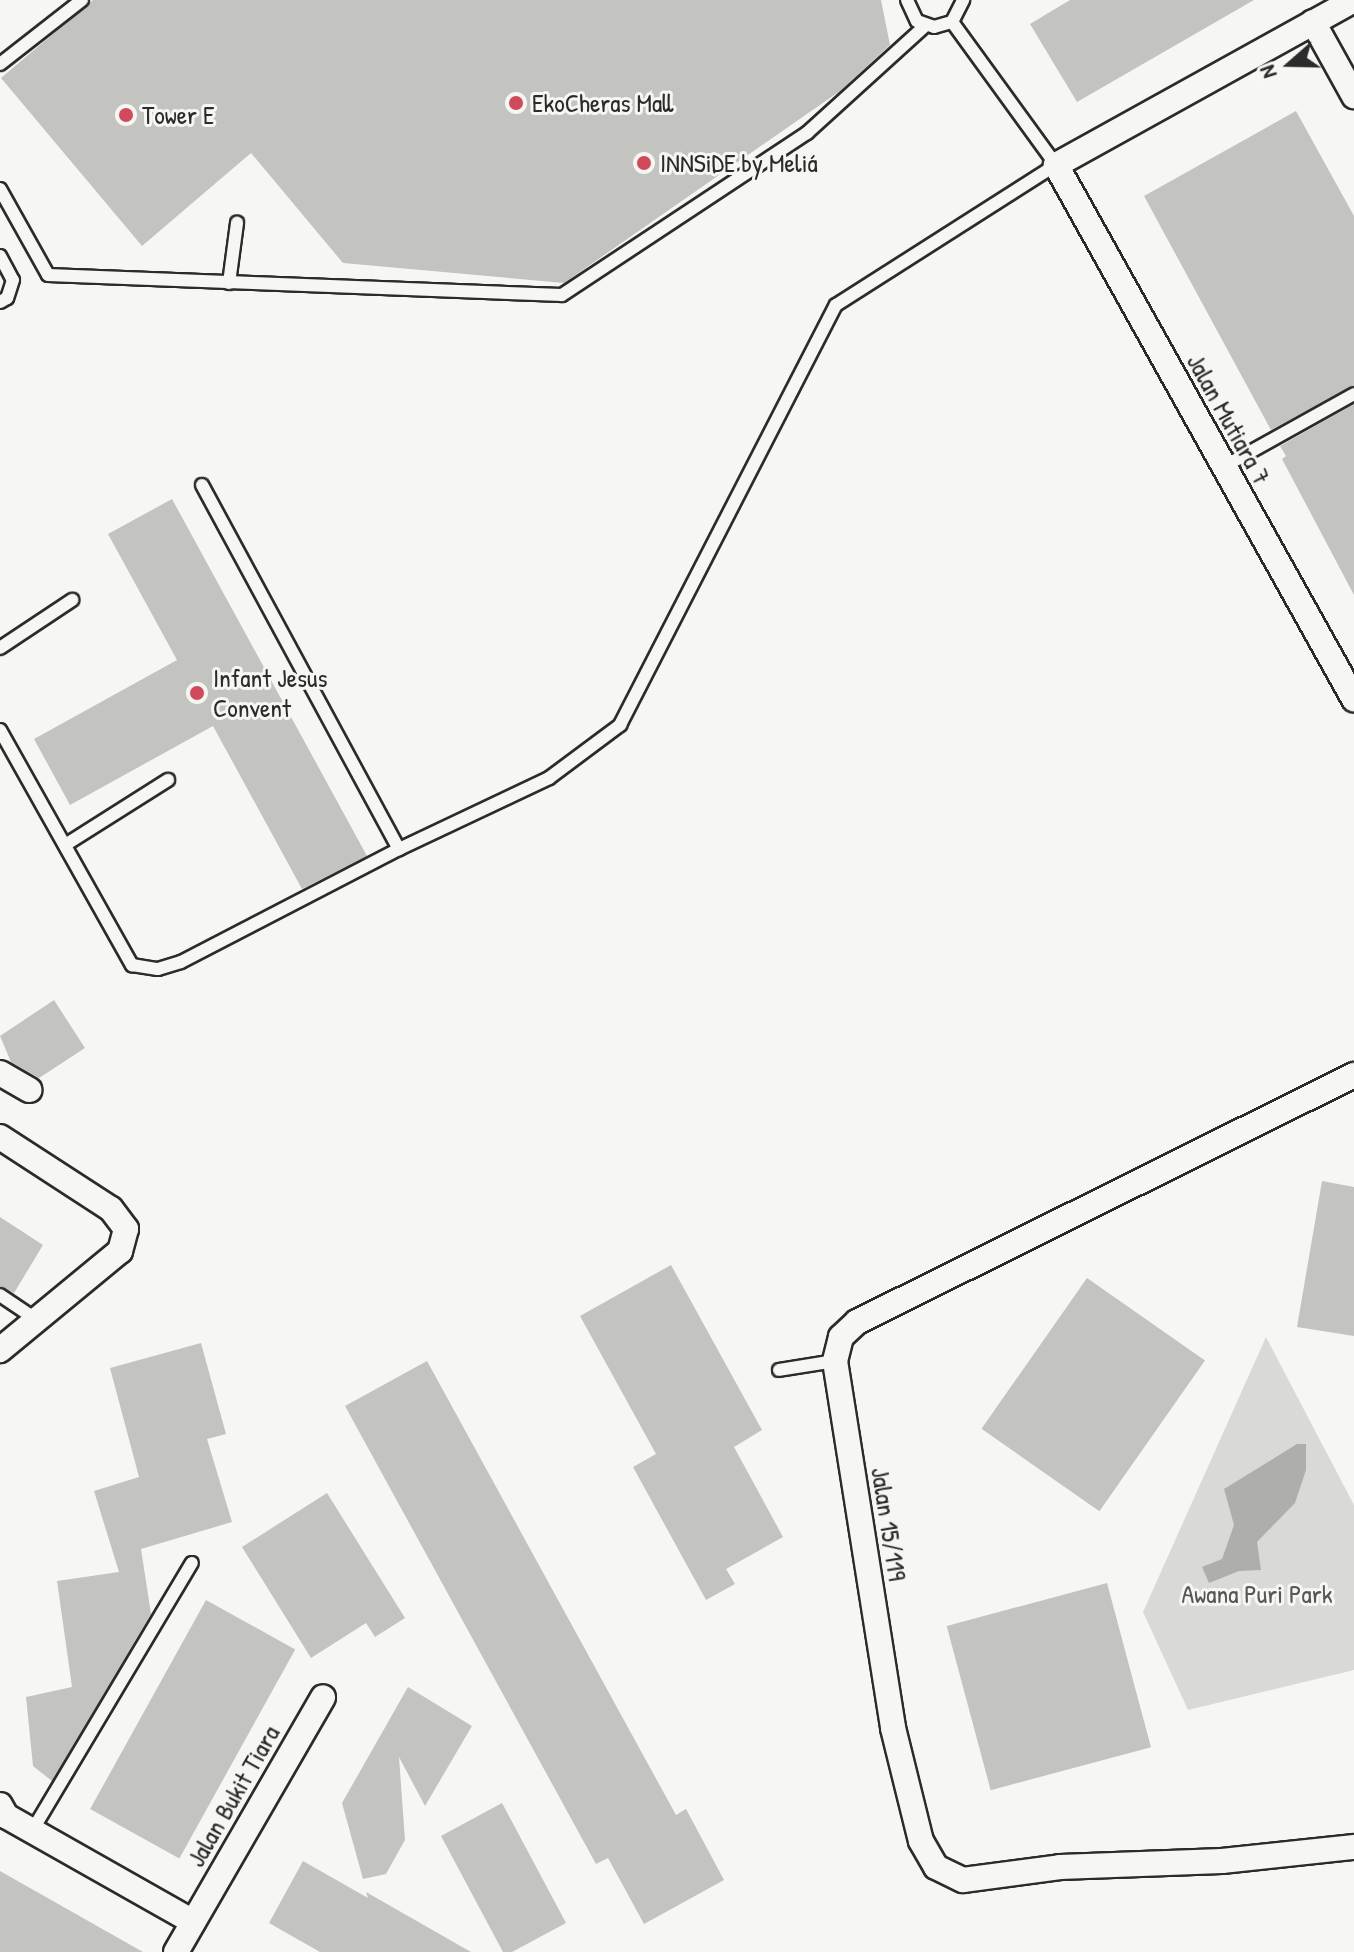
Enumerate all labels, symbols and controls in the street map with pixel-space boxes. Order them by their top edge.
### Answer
north arrow [1250,24,1330,104]
text: N [1251,62,1284,83]
place label: EkoCheras Mall [532,87,673,119]
marker: EkoCheras Mall [507,94,525,112]
place label: Tower E [142,99,215,131]
marker: Tower E [117,106,135,124]
place label: INNSiDE by Meliá [660,147,818,179]
marker: INNSiDE by Meliá [635,154,653,172]
street label: Jalan Mutiara 7 [1180,348,1278,490]
place label: Infant Jesus Convent [213,662,327,724]
marker: Infant Jesus Convent [188,684,206,702]
street label: Jalan 15/119 [865,1465,913,1583]
park label: Awana Puri Park [1181,1578,1333,1610]
street label: Jalan Bukit Tiara [180,1720,286,1872]

